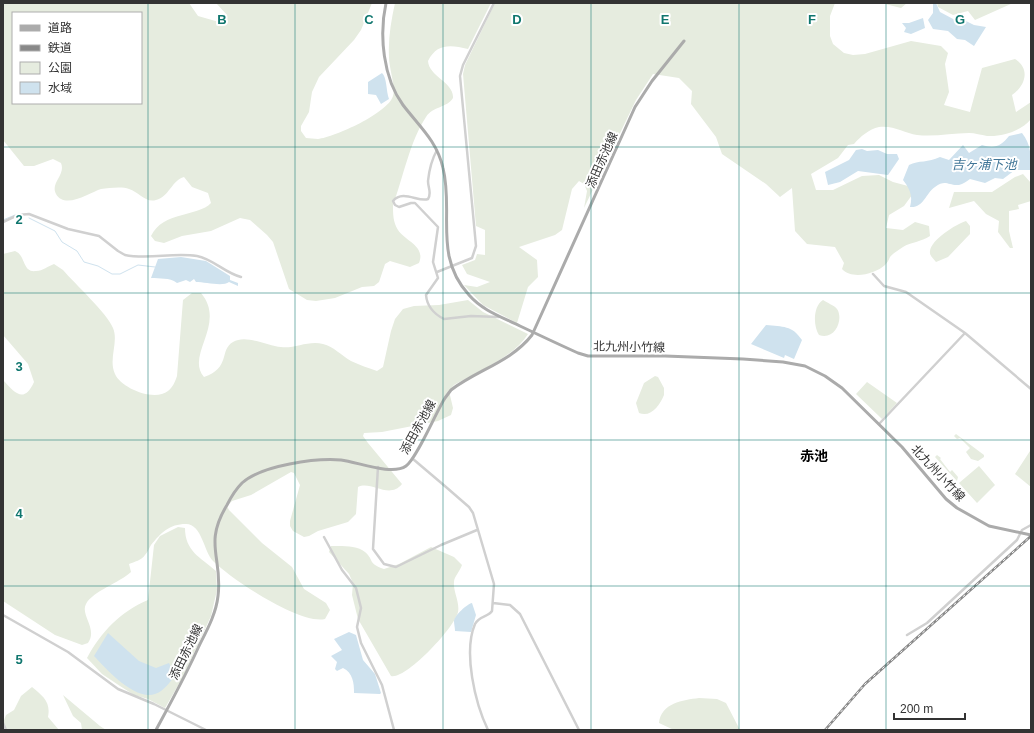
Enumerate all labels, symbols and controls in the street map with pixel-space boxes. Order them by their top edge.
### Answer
legend [12,12,142,104]
text: B [217,12,227,27]
text: C [364,12,374,27]
text: D [512,12,522,27]
text: E [661,12,670,27]
text: F [808,12,816,27]
text: G [955,12,965,27]
text: 道路 [48,21,72,35]
text: 鉄道 [48,41,72,55]
text: 公園 [48,61,72,75]
text: 水域 [48,81,72,95]
street label: 添田赤池線 [583,130,621,190]
water label: 吉ヶ浦下池 [951,157,1018,172]
text: 2 [15,212,23,227]
street label: 北九州小竹線 [593,339,665,355]
text: 3 [15,359,23,374]
street label: 添田赤池線 [397,397,439,457]
street label: 北九州小竹線 [908,442,968,504]
district label: 赤池 [800,448,828,464]
text: 4 [15,506,23,521]
street label: 添田赤池線 [167,622,205,682]
text: 5 [15,652,23,667]
scale bar [894,695,965,721]
text: 200 m [900,702,933,716]

